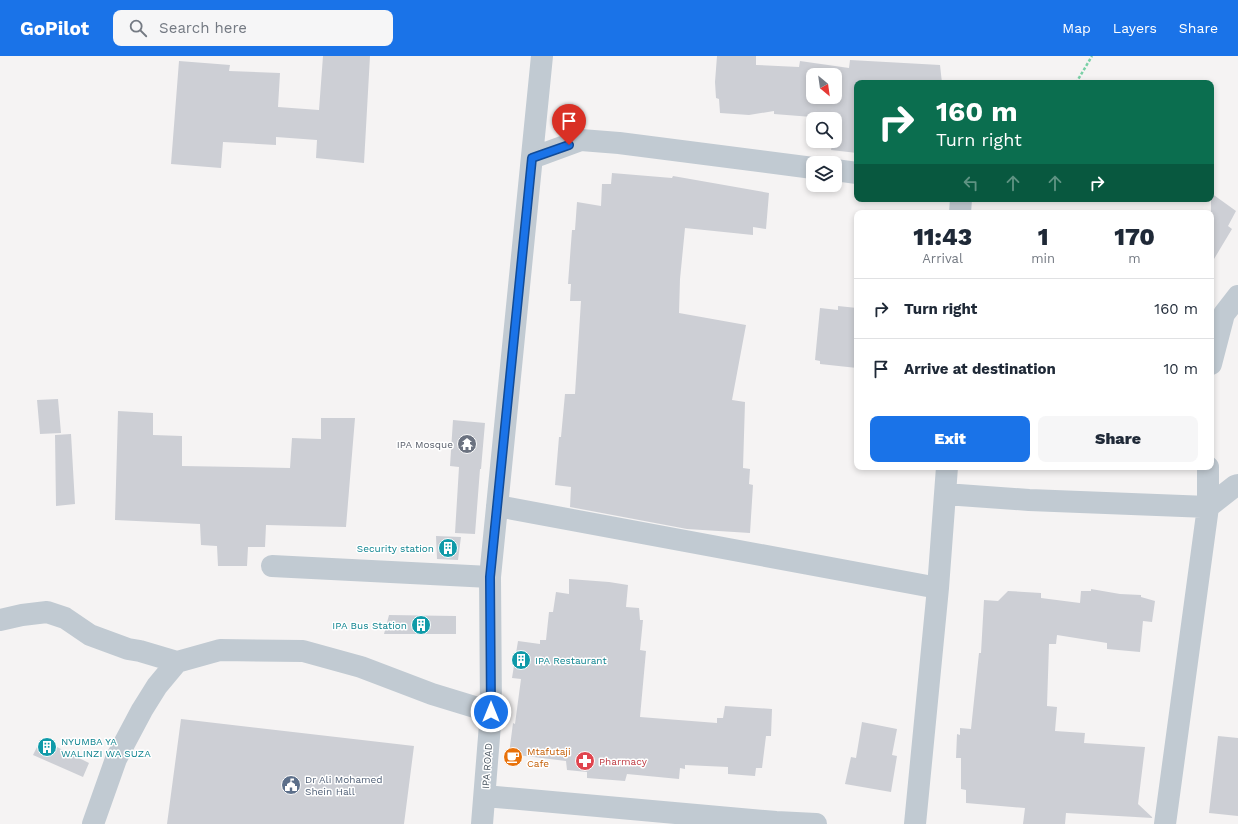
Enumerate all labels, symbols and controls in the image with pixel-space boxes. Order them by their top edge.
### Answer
search box [113,10,393,46]
text: GoPilot [20,17,89,40]
icon: search [127,17,149,39]
text: Search here [159,19,247,37]
text: Map [1062,20,1091,36]
text: Layers [1113,20,1157,36]
text: Share [1179,20,1218,36]
north arrow [806,68,842,104]
map controls [806,68,842,192]
text: 160 m [936,95,1018,128]
icon: right [870,96,922,148]
pin [552,104,586,145]
icon: arrive [558,110,580,132]
button: search [806,112,842,148]
text: Turn right [936,129,1022,150]
button: layers [806,156,842,192]
icon: left [960,172,982,194]
icon: ahead [1002,172,1024,194]
icon: ahead [1044,172,1066,194]
icon: right [1086,172,1108,194]
text: 11:43 [913,223,972,251]
text: 1 [1038,223,1048,251]
text: 170 [1114,223,1155,251]
text: Arrival [922,251,963,266]
text: min [1031,251,1055,266]
text: m [1128,251,1141,266]
icon: right [870,298,892,320]
text: Turn right [904,300,977,318]
text: 160 m [1154,300,1198,318]
icon: arrive [870,358,892,380]
text: Arrive at destination [904,360,1056,378]
text: 10 m [1163,360,1198,378]
button: Exit [870,416,1030,462]
button: Share [1038,416,1198,462]
temple icon: IPA Mosque [456,433,478,455]
place label: IPA Mosque [397,439,453,450]
building icon: Security station [437,537,459,559]
place label: Security station [357,543,434,554]
building icon: IPA Bus Station [410,614,432,636]
place label: IPA Bus Station [332,620,407,631]
building icon: IPA Restaurant [510,649,532,671]
place label: IPA Restaurant [535,655,607,666]
position arrow [470,691,512,733]
building icon: NYUMBA YA WALINZI WA SUZA [36,736,58,758]
place label: NYUMBA YA WALINZI WA SUZA [61,736,151,759]
street label: IPA ROAD [480,743,494,789]
cafe icon: Mtafutaji Cafe [502,746,524,768]
place label: Mtafutaji Cafe [527,746,571,769]
pharmacy icon: Pharmacy [574,750,596,772]
place label: Pharmacy [599,756,648,767]
public building icon: Dr Ali Mohamed Shein Hall [280,774,302,796]
place label: Dr Ali Mohamed Shein Hall [305,774,383,797]

